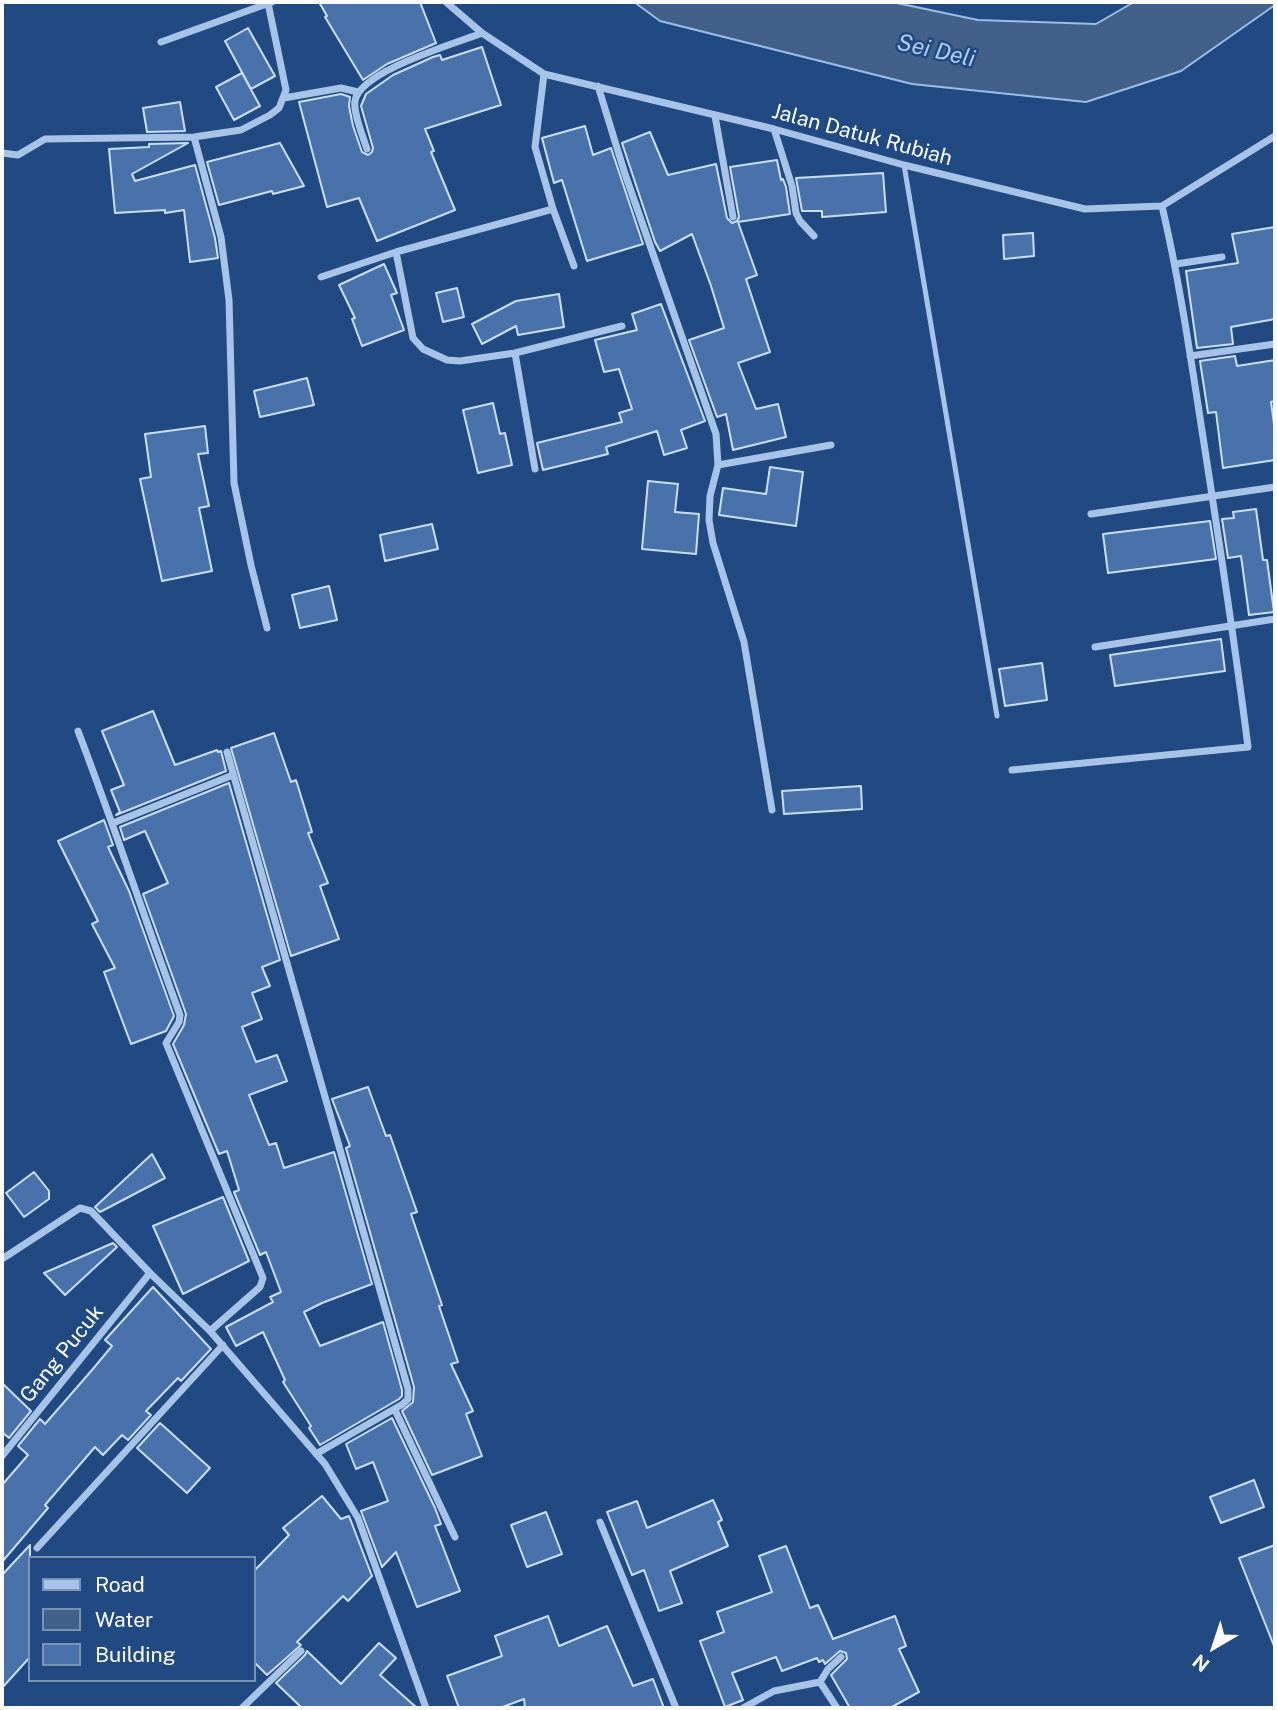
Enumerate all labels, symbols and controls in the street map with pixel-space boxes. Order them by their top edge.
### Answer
water label: Sei Deli [894,29,978,73]
street label: Jalan Datuk Rubiah [769,99,955,171]
street label: Gang Pucuk [15,1300,109,1408]
legend [28,1556,256,1682]
text: Road [95,1572,145,1597]
text: Water [95,1607,153,1632]
north arrow [1179,1612,1249,1682]
text: Building [95,1642,176,1667]
text: N [1188,1650,1213,1677]

